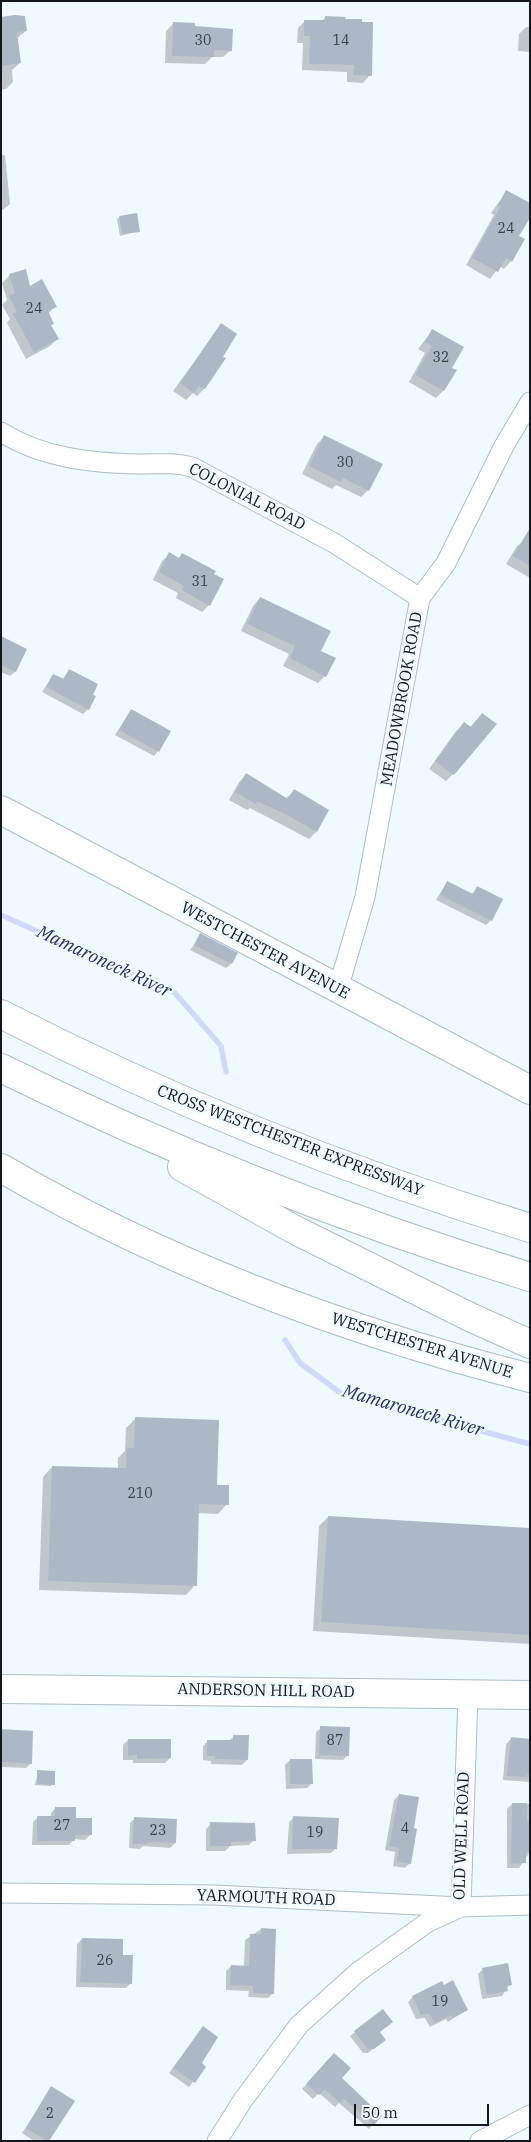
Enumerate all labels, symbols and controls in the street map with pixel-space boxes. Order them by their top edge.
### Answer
house number: 30 [195,33,211,49]
house number: 14 [333,33,349,49]
house number: 24 [498,221,514,237]
house number: 24 [26,301,42,317]
house number: 32 [433,350,449,366]
house number: 30 [337,455,353,471]
street label: COLONIAL ROAD [185,459,309,535]
house number: 31 [192,574,208,590]
street label: MEADOWBROOK ROAD [377,610,427,788]
street label: WESTCHESTER AVENUE [177,898,353,1004]
water label: Mamaroneck River [33,921,175,1003]
street label: CROSS WESTCHESTER EXPRESSWAY [154,1081,426,1201]
street label: WESTCHESTER AVENUE [329,1309,515,1383]
water label: Mamaroneck River [340,1381,486,1441]
house number: 210 [127,1486,153,1502]
street label: ANDERSON HILL ROAD [177,1680,355,1702]
house number: 87 [327,1733,343,1749]
street label: OLD WELL ROAD [450,1772,474,1900]
house number: 27 [54,1818,70,1834]
house number: 4 [401,1821,409,1837]
house number: 23 [150,1823,166,1839]
house number: 19 [307,1825,323,1841]
street label: YARMOUTH ROAD [196,1886,336,1910]
house number: 26 [97,1953,113,1969]
house number: 19 [432,1994,448,2010]
scale bar [356,2094,491,2126]
text: 50 m [362,2103,398,2122]
house number: 2 [46,2106,54,2122]

